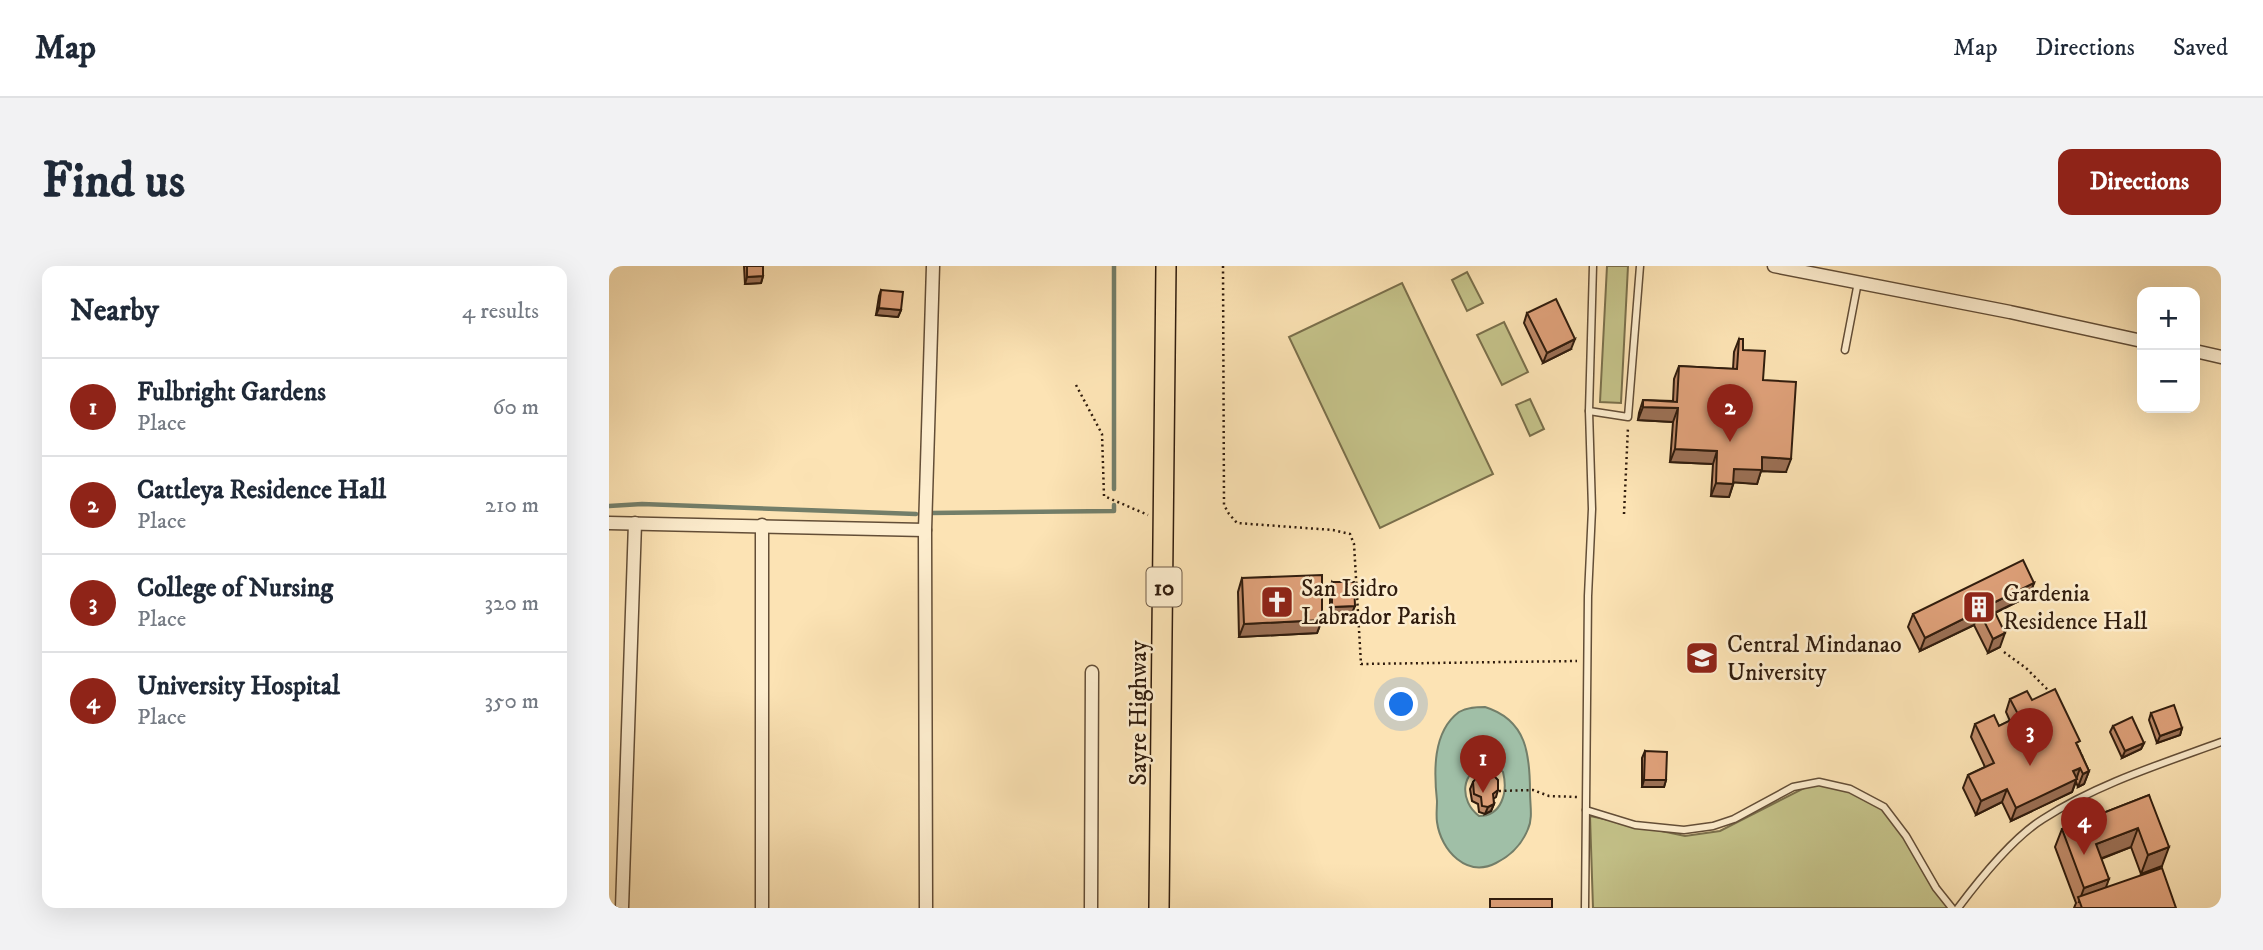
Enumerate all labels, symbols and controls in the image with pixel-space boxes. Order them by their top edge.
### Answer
text: Map [35,28,96,69]
text: Map [1953,33,1998,63]
text: Directions [2036,33,2135,63]
text: Saved [2173,33,2228,63]
button: Directions [2058,149,2221,215]
text: Find us [42,151,185,213]
map controls [2137,287,2200,413]
button: + [2137,287,2200,350]
text: Nearby [70,293,159,330]
text: 4 results [462,297,539,326]
button: − [2137,350,2200,413]
text: Fulbright Gardens [137,376,326,409]
pin: 2 [1707,384,1753,442]
text: 1 [89,393,97,422]
text: 60 m [492,393,539,422]
text: Place [137,409,186,438]
text: Cattleya Residence Hall [137,474,386,507]
text: 2 [87,491,99,520]
text: 210 m [485,491,539,520]
text: Place [137,507,186,536]
road number: 10 [1147,568,1181,606]
text: College of Nursing [137,572,333,605]
place label: San Isidro Labrador Parish [1301,574,1457,632]
place label: Gardenia Residence Hall [2003,579,2148,637]
church icon: San Isidro Labrador Parish [1258,583,1296,621]
building icon: Gardenia Residence Hall [1960,588,1998,626]
text: 3 [89,589,97,618]
text: 320 m [485,589,539,618]
text: Place [137,605,186,634]
place label: Central Mindanao University [1727,630,1902,688]
school or university icon: Central Mindanao University [1683,639,1721,677]
street label: Sayre Highway [1124,640,1154,786]
text: University Hospital [137,670,340,703]
text: 4 [86,687,100,716]
text: 350 m [484,687,539,716]
your location [1384,687,1418,721]
text: Place [137,703,186,732]
pin: 3 [2007,708,2053,766]
pin: 1 [1460,735,1506,793]
pin: 4 [2061,797,2107,855]

